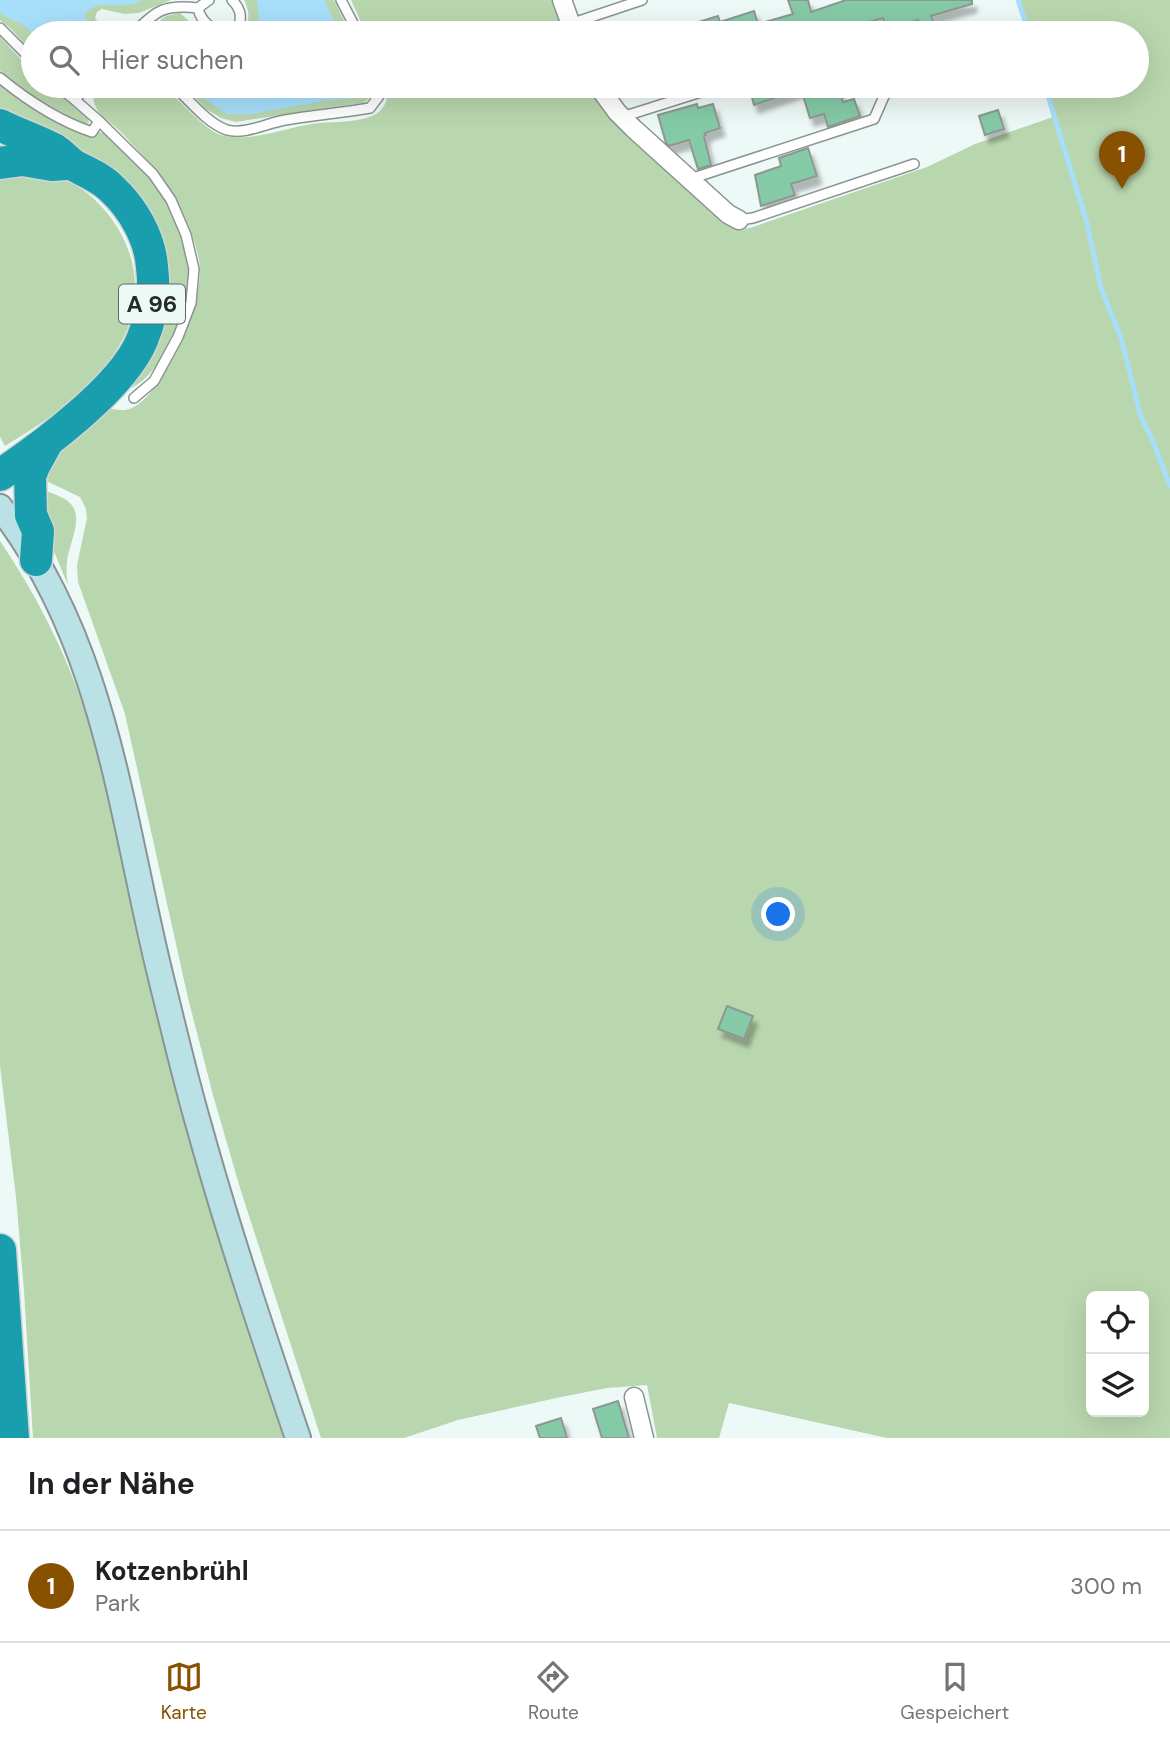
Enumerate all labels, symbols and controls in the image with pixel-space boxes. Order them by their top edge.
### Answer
search box [21,21,1149,98]
icon: search [45,41,83,79]
text: Hier suchen [101,43,244,77]
pin: 1 [1099,131,1145,189]
road number: A 96 [119,284,185,324]
your location [761,897,795,931]
map controls [1086,1291,1149,1417]
button: locate [1086,1291,1149,1354]
button: layers [1086,1354,1149,1417]
text: In der Nähe [28,1464,195,1503]
text: Kotzenbrühl [95,1554,249,1588]
text: 1 [47,1571,55,1601]
text: 300 m [1070,1571,1142,1601]
text: Park [95,1588,140,1618]
tab: Karte [161,1658,207,1725]
tab: Route [528,1658,579,1725]
tab: Gespeichert [900,1658,1009,1725]

